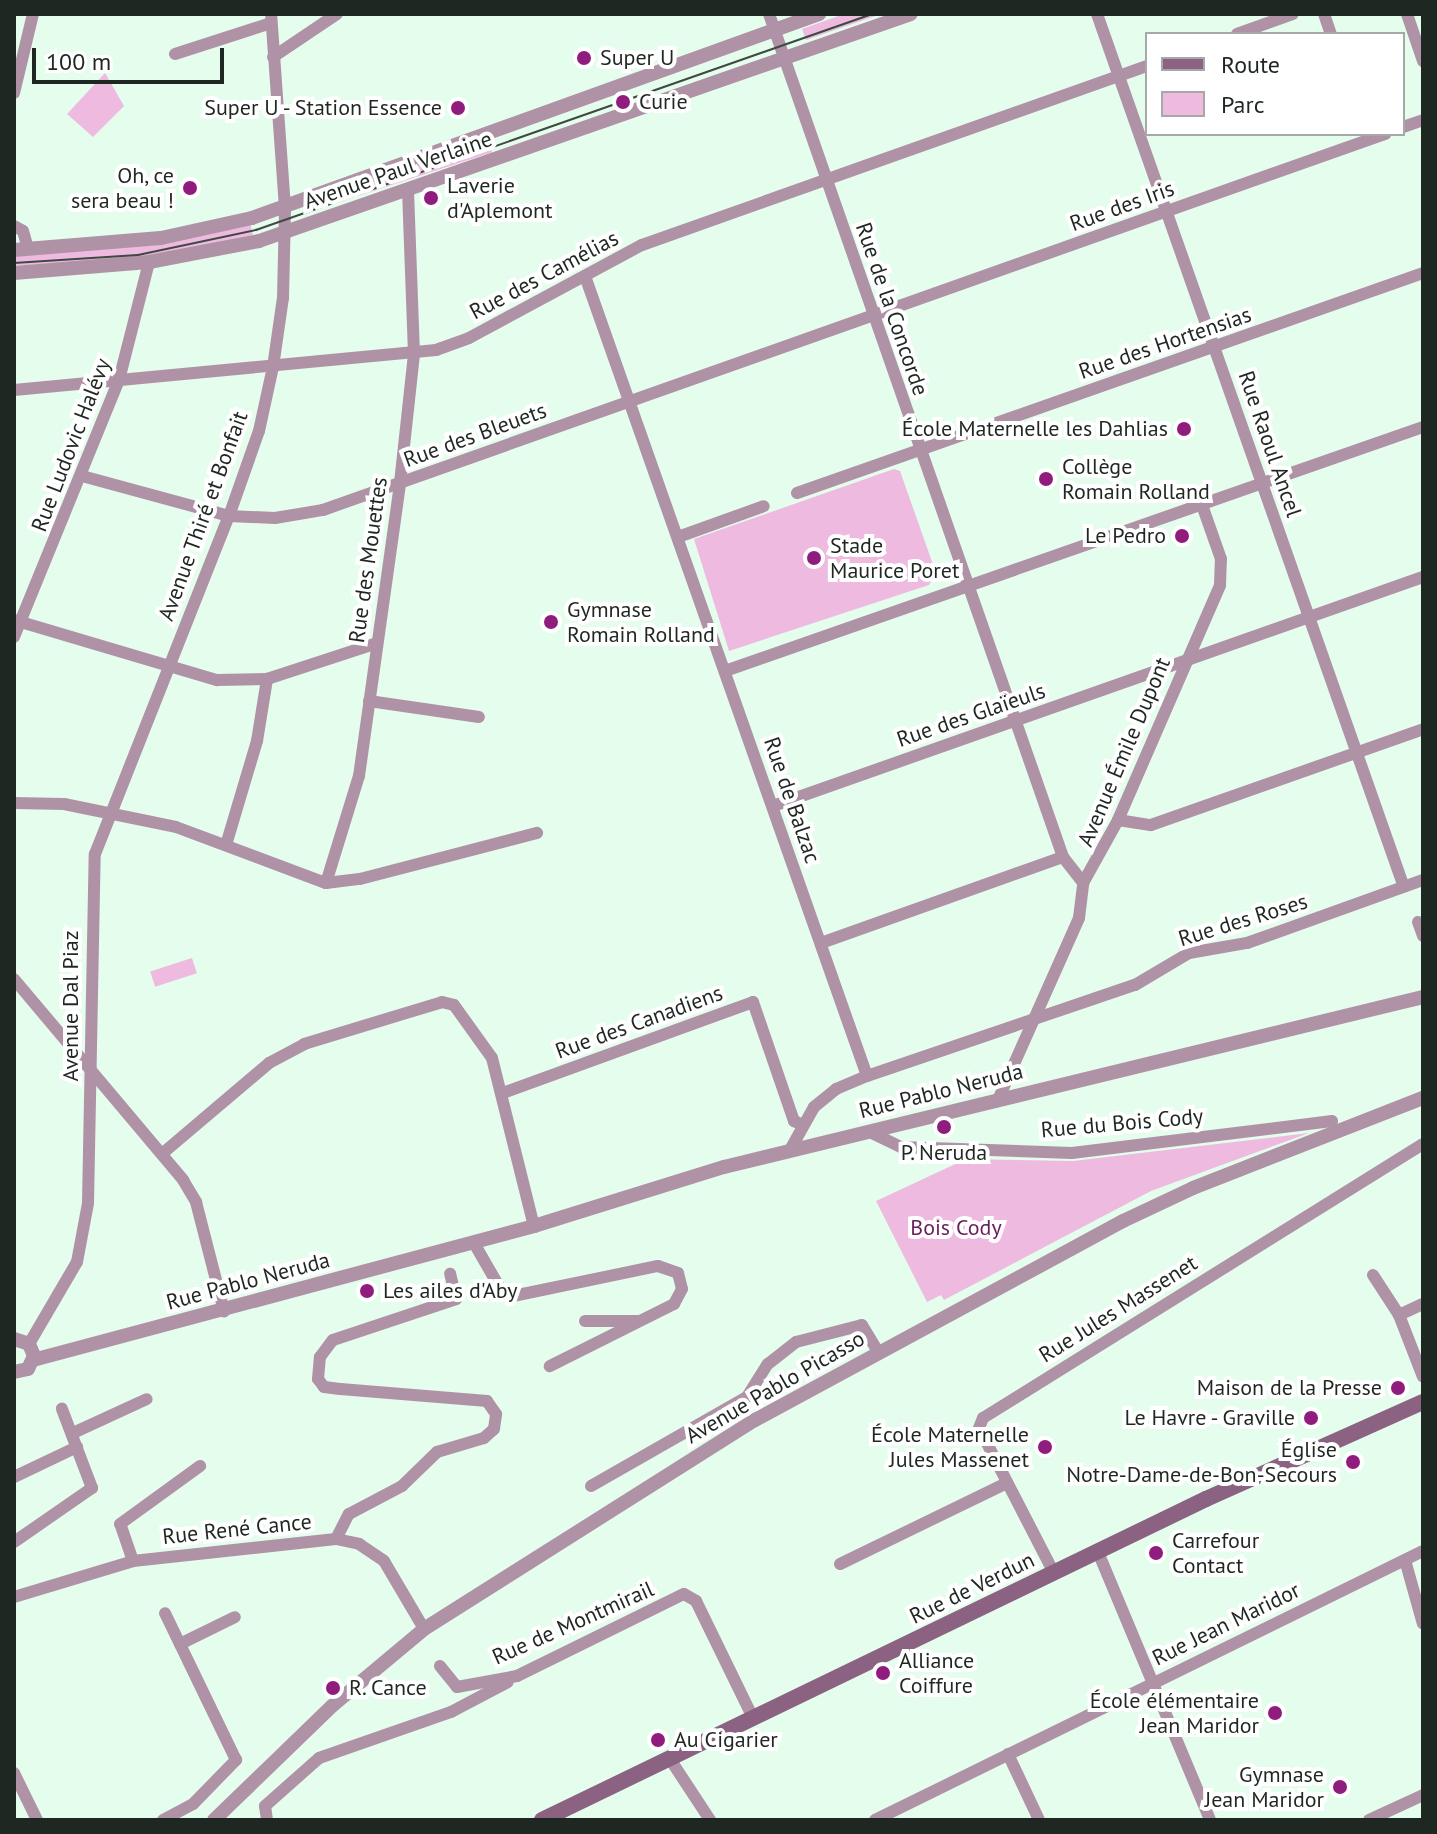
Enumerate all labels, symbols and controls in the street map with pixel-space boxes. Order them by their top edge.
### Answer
scale bar [36,32,228,82]
legend [1145,32,1405,136]
place label: Super U [600,45,674,71]
text: 100 m [46,46,111,77]
marker: Super U [575,49,593,67]
text: Route [1221,49,1280,80]
place label: Curie [639,89,688,115]
text: Parc [1221,89,1264,120]
marker: Curie [614,93,632,111]
place label: Super U - Station Essence [201,95,442,121]
marker: Super U - Station Essence [449,99,467,117]
street label: Avenue Paul Verlaine [300,125,496,215]
place label: Oh, ce sera beau ! [71,162,174,214]
place label: Laverie d'Aplemont [447,172,552,224]
street label: Rue des Iris [1066,175,1178,237]
marker: Oh, ce sera beau ! [181,179,199,197]
marker: Laverie d'Aplemont [422,189,440,207]
street label: Rue de la Concorde [850,219,934,399]
street label: Rue des Camélias [465,225,623,325]
street label: Rue des Hortensias [1075,301,1255,385]
street label: Rue Ludovic Halévy [26,354,116,536]
street label: Rue Raoul Ancel [1233,367,1307,521]
street label: Rue des Bleuets [400,397,550,473]
street label: Avenue Thiré et Bonfait [153,407,253,625]
place label: École Maternelle les Dahlias [902,416,1168,442]
marker: École Maternelle les Dahlias [1175,420,1193,438]
place label: Collège Romain Rolland [1062,453,1210,504]
marker: Collège Romain Rolland [1037,470,1055,488]
street label: Rue des Mouettes [343,475,393,645]
place label: Le Pedro [1085,523,1166,549]
marker: Le Pedro [1173,527,1191,545]
place label: Stade Maurice Poret [830,532,959,584]
marker: Stade Maurice Poret [805,549,823,567]
place label: Gymnase Romain Rolland [567,596,715,648]
marker: Gymnase Romain Rolland [542,613,560,631]
street label: Avenue Émile Dupont [1072,653,1176,851]
street label: Rue des Glaïeuls [893,677,1049,753]
street label: Rue de Balzac [758,734,826,866]
street label: Rue des Roses [1175,888,1311,952]
street label: Avenue Dal Piaz [58,930,84,1082]
street label: Rue des Canadiens [552,979,726,1065]
street label: Rue Pablo Neruda [856,1058,1026,1124]
street label: Rue du Bois Cody [1040,1103,1204,1143]
marker: P. Neruda [935,1118,953,1136]
place label: P. Neruda [900,1140,988,1166]
park label: Bois Cody [910,1215,1002,1241]
street label: Rue Pablo Neruda [163,1246,333,1316]
street label: Rue Jules Massenet [1034,1250,1202,1368]
place label: Les ailes d'Aby [383,1278,518,1304]
marker: Les ailes d'Aby [358,1282,376,1300]
street label: Avenue Pablo Picasso [681,1325,869,1449]
place label: Maison de la Presse [1197,1375,1382,1401]
marker: Maison de la Presse [1389,1379,1407,1397]
place label: Le Havre - Graville [1121,1405,1295,1431]
marker: Le Havre - Graville [1302,1409,1320,1427]
place label: École Maternelle Jules Massenet [871,1421,1029,1472]
place label: Église Notre-Dame-de-Bon-Secours [1066,1436,1337,1488]
marker: École Maternelle Jules Massenet [1036,1438,1054,1456]
marker: Église Notre-Dame-de-Bon-Secours [1344,1453,1362,1471]
street label: Rue René Cance [161,1508,313,1550]
place label: Carrefour Contact [1172,1527,1259,1578]
marker: Carrefour Contact [1147,1544,1165,1562]
street label: Rue de Verdun [905,1546,1039,1630]
street label: Rue de Montmirail [488,1576,658,1670]
street label: Rue Jean Maridor [1148,1577,1304,1671]
place label: Alliance Coiffure [899,1647,974,1698]
marker: Alliance Coiffure [874,1664,892,1682]
place label: R. Cance [349,1675,428,1701]
marker: R. Cance [324,1679,342,1697]
place label: École élémentaire Jean Maridor [1090,1687,1259,1738]
marker: École élémentaire Jean Maridor [1266,1704,1284,1722]
place label: Au Cigarier [674,1727,778,1753]
marker: Au Cigarier [649,1731,667,1749]
place label: Gymnase Jean Maridor [1205,1761,1324,1812]
marker: Gymnase Jean Maridor [1331,1778,1349,1796]

